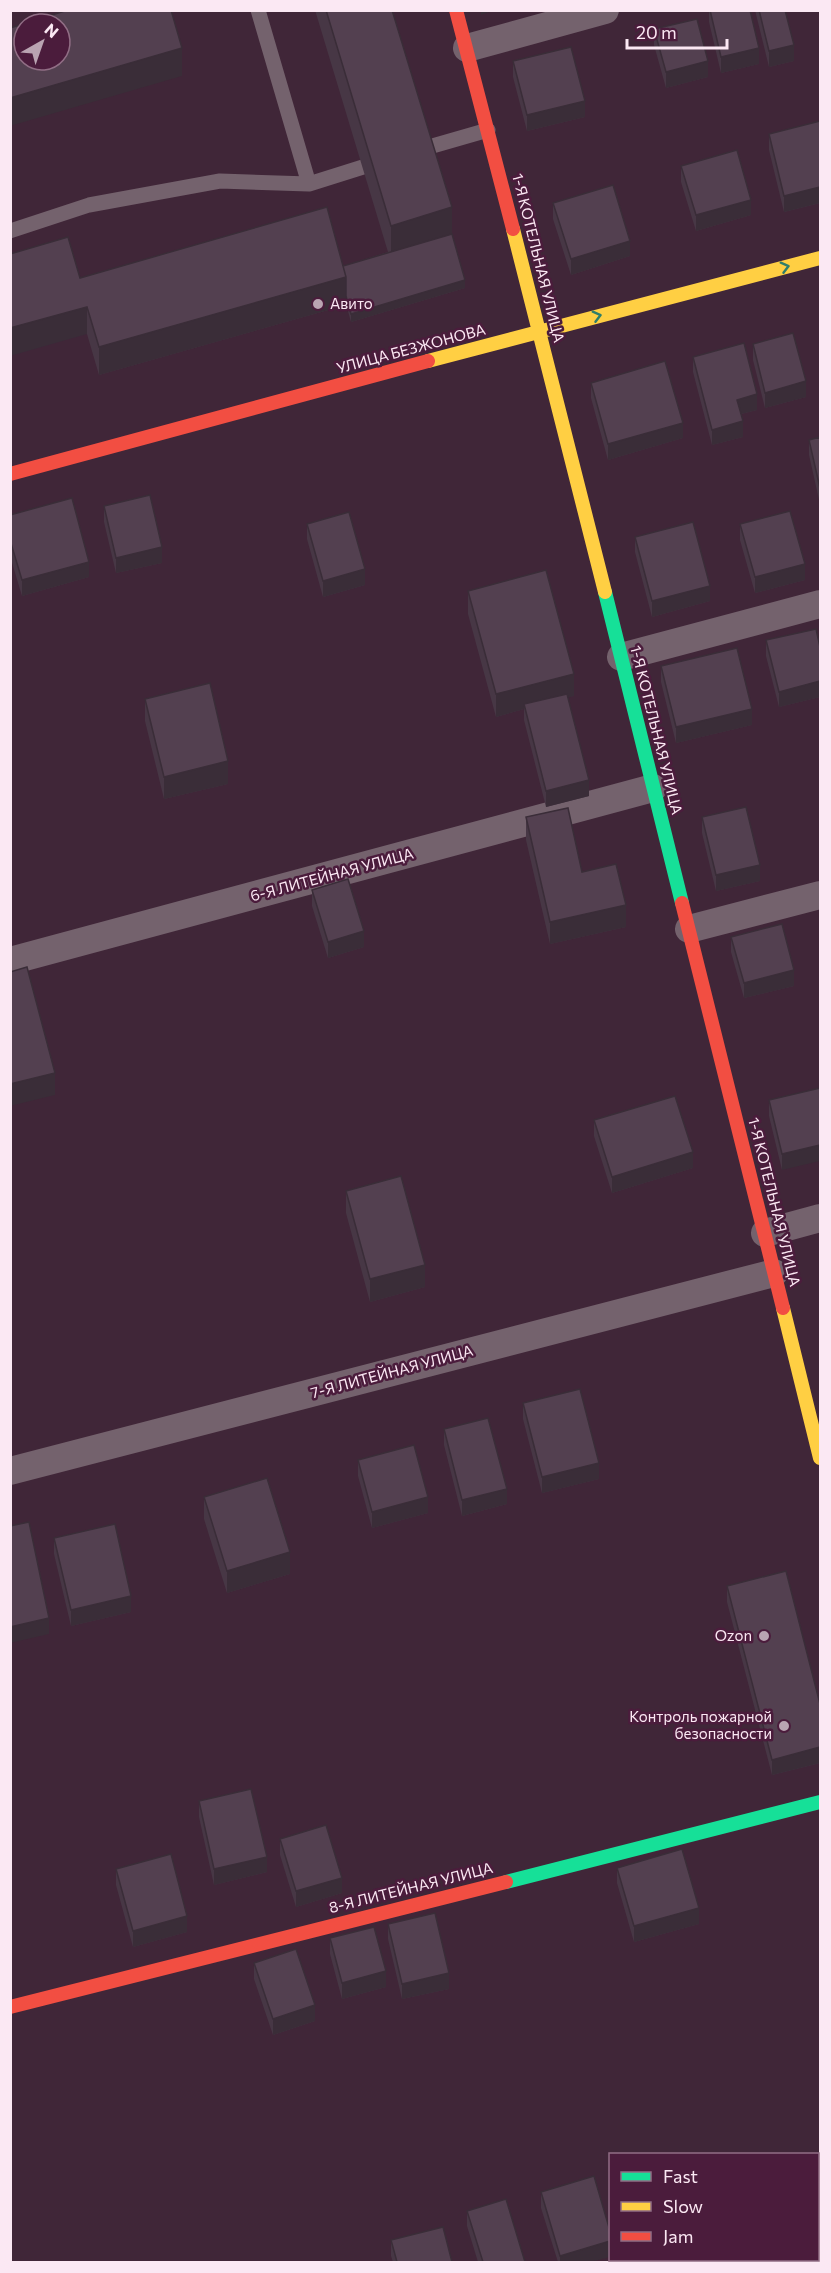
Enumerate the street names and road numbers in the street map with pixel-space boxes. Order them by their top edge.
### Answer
street label: 1-Я КОТЕЛЬНАЯ УЛИЦА [509,171,569,344]
street label: УЛИЦА БЕЗЖОНОВА [334,319,487,377]
street label: 1-Я КОТЕЛЬНАЯ УЛИЦА [627,643,687,816]
street label: 6-Я ЛИТЕЙНАЯ УЛИЦА [248,844,415,905]
street label: 1-Я КОТЕЛЬНАЯ УЛИЦА [745,1115,805,1288]
street label: 7-Я ЛИТЕЙНАЯ УЛИЦА [309,1341,475,1401]
street label: 8-Я ЛИТЕЙНАЯ УЛИЦА [327,1858,495,1916]

